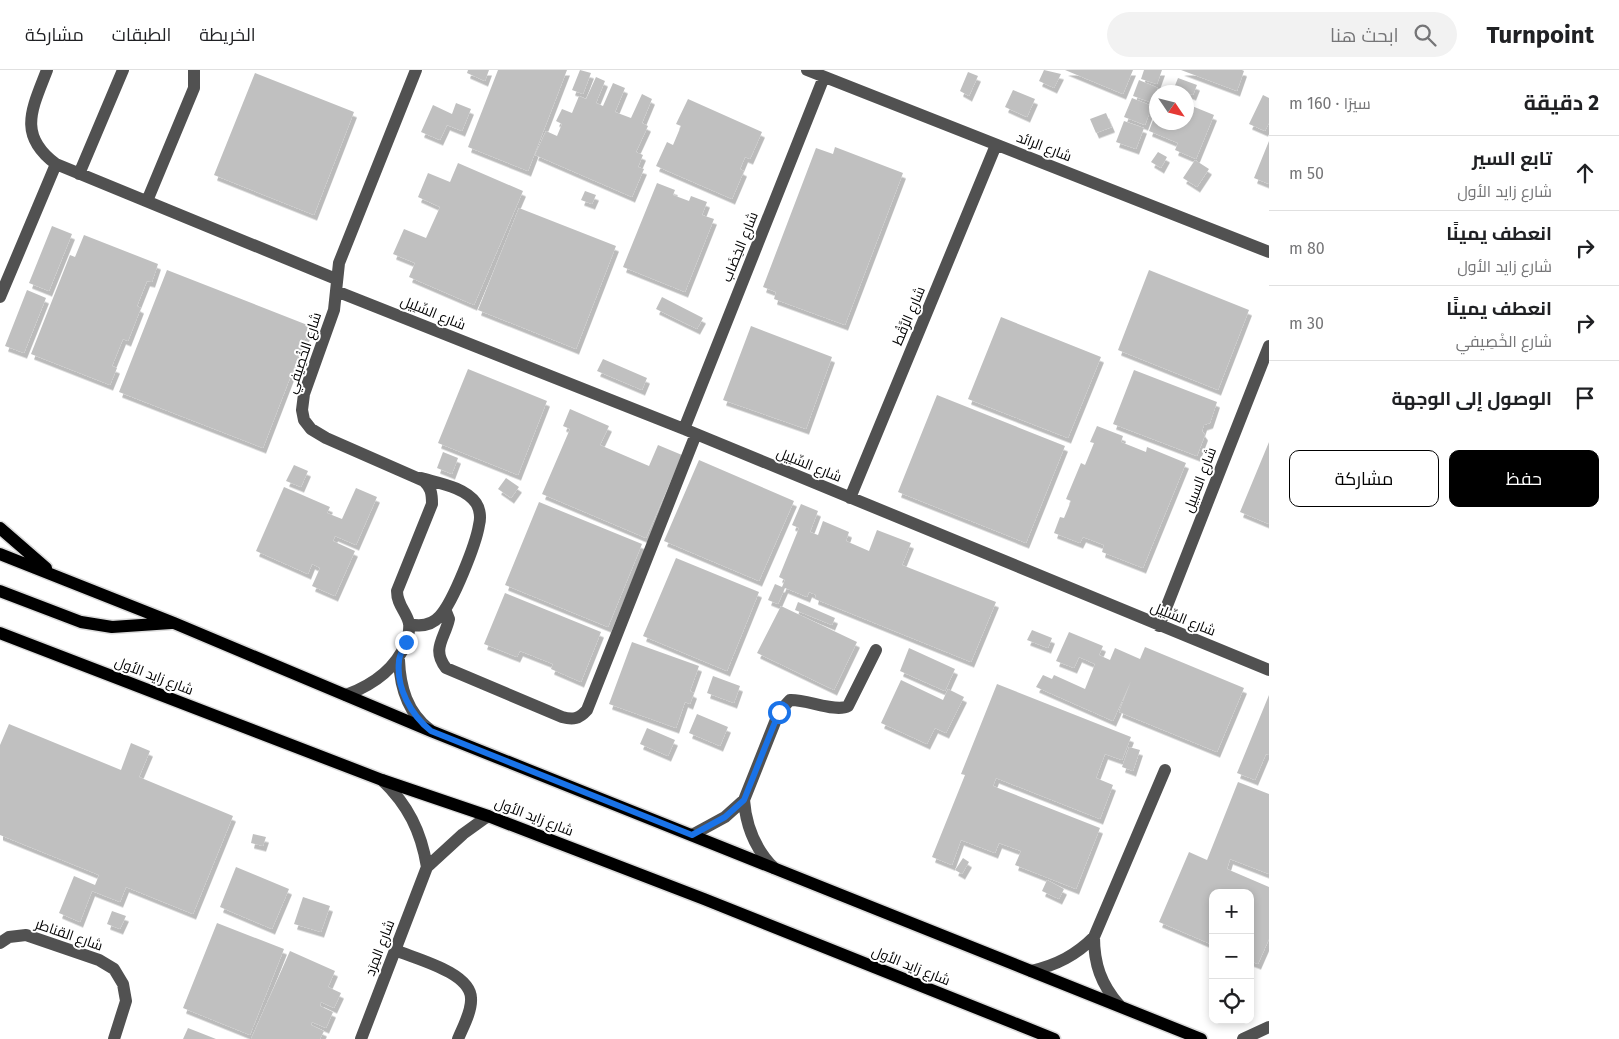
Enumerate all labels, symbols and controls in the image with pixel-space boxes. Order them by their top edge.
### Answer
search box [1107,12,1457,57]
icon: search [1411,21,1439,49]
text: Turnpoint [1487,21,1594,49]
text: مشاركة [25,24,84,46]
text: الطبقات [112,24,171,46]
text: الخريطة [199,24,256,46]
text: ابحث هنا [1330,24,1399,47]
north arrow [1149,85,1194,130]
text: 2 دقيقة [1524,90,1599,116]
text: سيرًا · 160 m [1289,94,1371,113]
street label: شارع الرائد [1014,129,1074,165]
text: تابع السير [1472,147,1552,170]
icon: ahead [1571,159,1599,187]
text: 50 m [1289,164,1324,183]
text: شارع زايد الأول [1457,182,1552,201]
street label: شارع الخِضَاب [718,209,762,285]
text: انعطف يمينًا [1446,222,1552,245]
icon: right [1571,234,1599,262]
text: 80 m [1289,239,1325,258]
text: شارع زايد الأول [1457,257,1552,276]
street label: شارع الرَّقْط [888,284,929,348]
street label: شارع السِّلِيل [398,292,468,334]
text: انعطف يمينًا [1446,297,1552,320]
icon: right [1571,309,1599,337]
street label: شارع الخْصِيفي [283,310,328,397]
text: 30 m [1289,314,1324,333]
text: شارع الخْصِيفي [1456,332,1552,351]
icon: arrive [1571,384,1599,412]
text: الوصول إلى الوجهة [1392,387,1552,410]
street label: شارع السِّلِيل [774,444,844,486]
street label: شارع السبيل [1180,445,1220,515]
button: مشاركة [1289,450,1439,507]
button: حفظ [1449,450,1599,507]
street label: شارع السِّلِيل [1148,598,1218,640]
route end [395,631,418,654]
street label: شارع زايد الأول [112,653,196,699]
route start [768,701,791,724]
street label: شارع زايد الأول [492,794,576,840]
map controls [1209,889,1254,1024]
button: + [1209,889,1254,934]
street label: شارع القناطر [32,915,105,954]
street label: شارع المِرَد [362,917,398,979]
button: − [1209,934,1254,979]
street label: شارع زايد الأول [869,943,953,989]
button: locate [1209,979,1254,1024]

